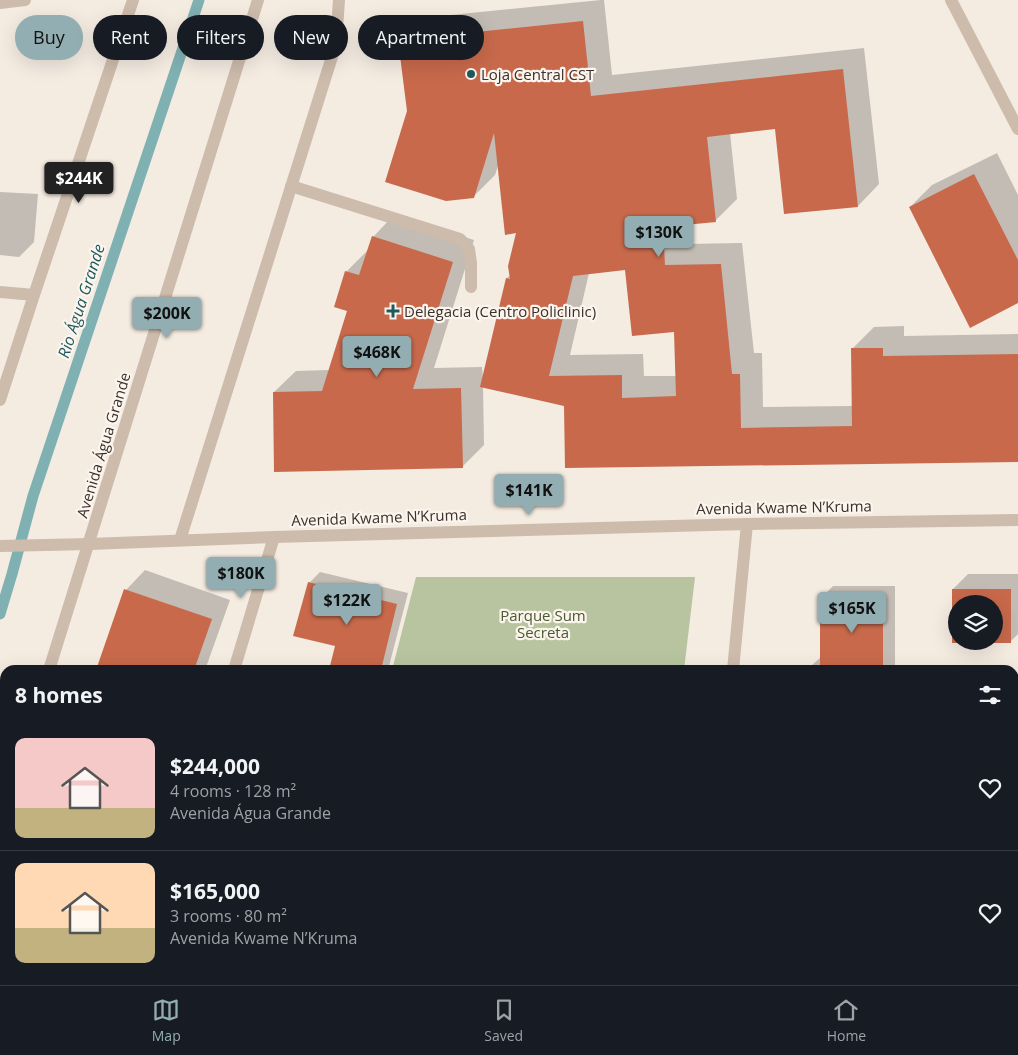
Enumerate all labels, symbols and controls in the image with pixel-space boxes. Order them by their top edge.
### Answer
chip: Buy [15,15,83,60]
chip: Rent [93,15,167,60]
chip: Filters [177,15,264,60]
chip: New [274,15,348,60]
chip: Apartment [358,15,484,60]
place label: Loja Central CST [481,64,595,84]
marker: Loja Central CST [465,68,477,80]
pin: $244K [44,162,114,204]
text: $244K [55,167,103,189]
pin: $130K [624,216,694,258]
text: $130K [635,221,683,243]
water label: Rio Água Grande [52,241,110,361]
pin: $200K [132,296,202,339]
place label: Delegacia (Centro Policlinic) [404,301,596,321]
text: $200K [143,302,191,324]
marker: Delegacia (Centro Policlinic) [386,304,400,318]
pin: $468K [342,336,412,378]
text: $468K [353,341,401,363]
street label: Avenida Água Grande [71,370,135,520]
pin: $141K [494,474,564,516]
text: $141K [505,479,553,501]
street label: Avenida Kwame N’Kruma [696,495,872,519]
street label: Avenida Kwame N’Kruma [291,504,467,530]
pin: $180K [206,556,276,599]
text: $180K [217,562,265,584]
pin: $122K [312,584,382,626]
text: $122K [323,589,371,611]
pin: $165K [817,592,887,634]
map controls [948,595,1003,650]
button: layers [948,595,1003,650]
text: $165K [828,597,876,619]
park label: Parque Sum Secreta [500,605,586,642]
text: 8 homes [15,681,103,709]
icon: filters [976,681,1004,709]
text: $244,000 [170,752,260,780]
icon: home [55,758,115,818]
icon: heart [976,774,1004,802]
text: 4 rooms · 128 m² [170,780,296,802]
text: Avenida Água Grande [170,802,331,824]
text: $165,000 [170,877,260,905]
icon: home [55,883,115,943]
icon: heart [976,899,1004,927]
text: 3 rooms · 80 m² [170,905,287,927]
text: Avenida Kwame N’Kruma [170,927,357,949]
tab: Map [152,996,181,1045]
tab: Saved [484,996,523,1045]
tab: Home [827,996,866,1045]

